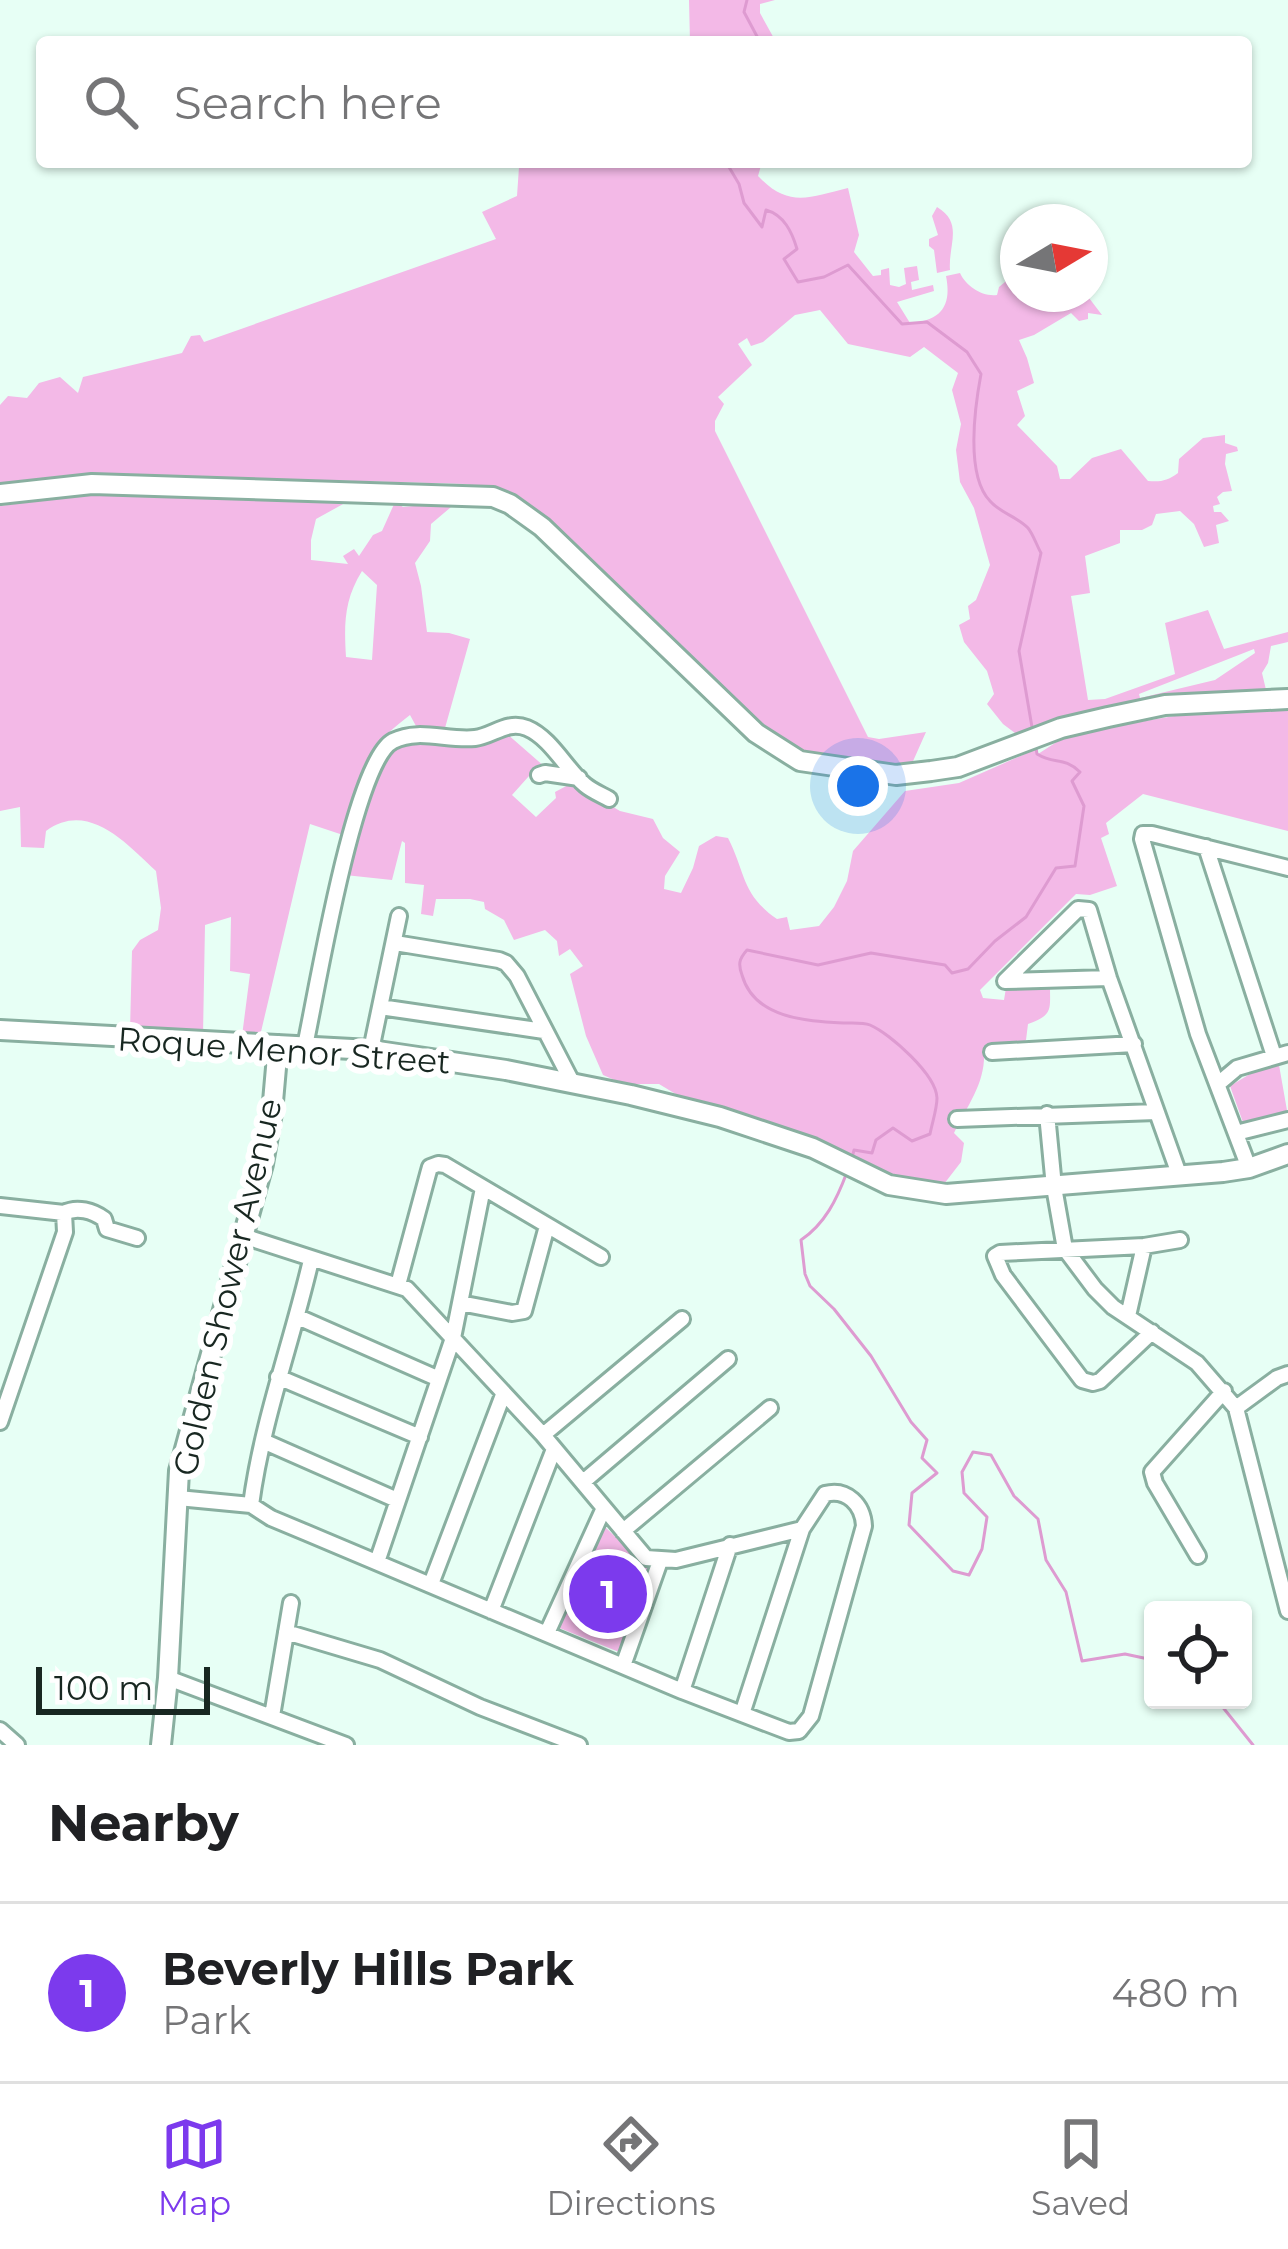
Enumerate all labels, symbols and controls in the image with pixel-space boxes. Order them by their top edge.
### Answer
search box [36,36,1252,168]
icon: search [78,69,144,135]
text: Search here [174,75,442,130]
north arrow [1000,204,1108,312]
your location [828,756,888,816]
street label: Roque Menor Street [116,1018,452,1082]
street label: Golden Shower Avenue [164,1094,290,1480]
pin: 1 [569,1549,647,1639]
map controls [1144,1601,1252,1709]
button: locate [1144,1601,1252,1709]
scale bar [36,1661,210,1714]
text: 100 m [54,1668,153,1708]
text: Nearby [48,1792,239,1854]
text: Beverly Hills Park [162,1941,574,1996]
text: 1 [79,1969,95,2017]
text: 480 m [1112,1969,1240,2017]
text: Park [162,1996,251,2044]
tab: Map [158,2111,231,2223]
tab: Directions [547,2111,716,2223]
tab: Saved [1031,2111,1130,2223]

